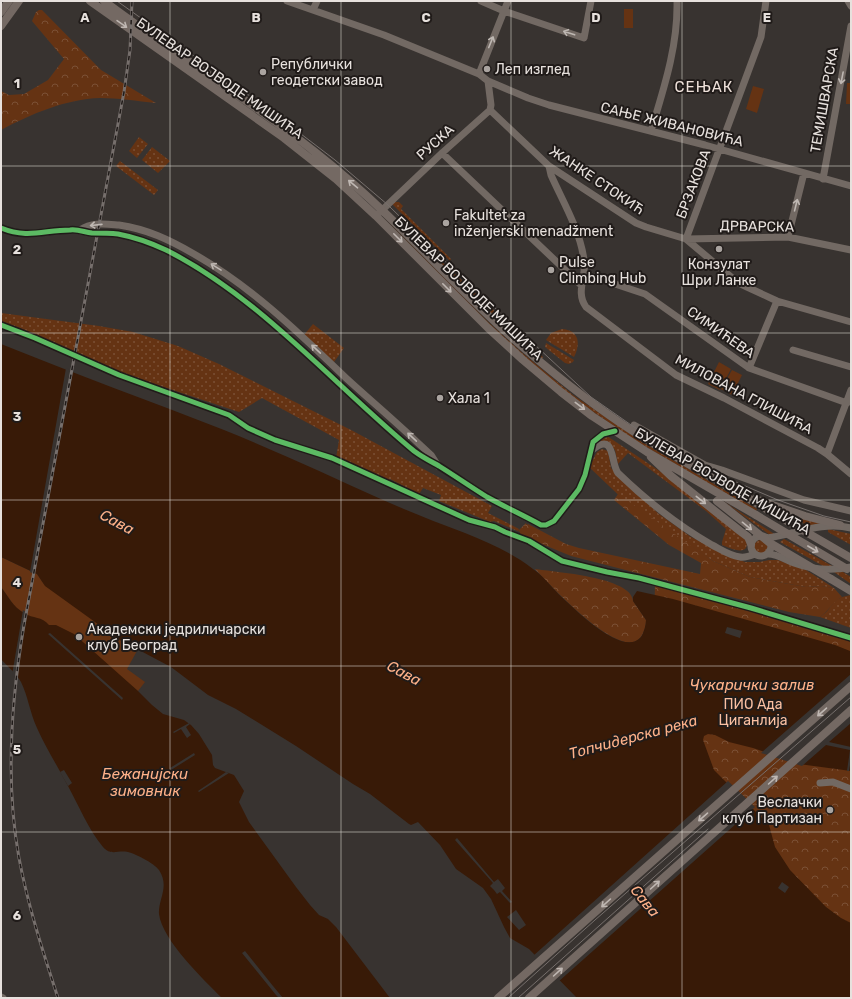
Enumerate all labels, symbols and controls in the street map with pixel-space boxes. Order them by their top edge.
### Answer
text: A [80,10,90,25]
text: B [251,10,261,25]
text: C [421,10,431,25]
text: D [591,10,601,25]
text: E [763,10,771,25]
street label: БУЛЕВАР ВОЈВОДЕ МИШИЋА [133,14,307,143]
one-way arrow [116,20,127,28]
one-way arrow [564,29,576,37]
one-way arrow [488,37,496,49]
street label: ТЕМИШВАРСКА [807,45,842,154]
place label: Републички геодетски завод [271,56,383,89]
place label: Леп изглед [495,61,570,78]
marker: Леп изглед [482,64,492,74]
marker: Републички геодетски завод [258,67,268,77]
one-way arrow [838,72,846,85]
text: 1 [14,76,20,91]
district label: СЕЊАК [675,78,733,96]
street label: САЊЕ ЖИВАНОВИЋА [599,99,746,151]
street label: РУСКА [413,121,458,164]
street label: ЖАНКЕ СТОКИЋ [546,142,647,218]
street label: БРЗАКОВА [673,147,715,221]
one-way arrow [348,180,359,189]
one-way arrow [793,199,800,212]
place label: Fakultet za inženjerski menadžment [454,207,614,240]
street label: БУЛЕВАР ВОЈВОДЕ МИШИЋА [391,213,547,364]
street label: ДРВАРСКА [720,217,795,236]
marker: Fakultet za inženjerski menadžment [441,218,451,228]
one-way arrow [90,221,103,228]
one-way arrow [393,233,403,243]
text: 2 [13,242,21,257]
marker: Конзулат Шри Ланке [714,244,724,254]
place label: Pulse Climbing Hub [559,254,646,287]
place label: Конзулат Шри Ланке [682,256,757,289]
one-way arrow [210,262,222,270]
marker: Pulse Climbing Hub [546,265,556,275]
one-way arrow [442,283,452,293]
street label: СИМИЋЕВА [684,303,758,362]
one-way arrow [311,344,321,354]
street label: МИЛОВАНА ГЛИШИЋА [672,351,816,438]
place label: Хала 1 [448,390,490,407]
marker: Хала 1 [435,393,445,403]
one-way arrow [574,402,585,411]
text: 3 [13,409,22,424]
street label: БУЛЕВАР ВОЈВОДЕ МИШИЋА [632,424,814,539]
one-way arrow [407,432,417,442]
one-way arrow [696,496,707,504]
water label: Сава [97,506,137,538]
one-way arrow [742,522,753,530]
one-way arrow [807,545,819,553]
text: 4 [13,575,22,590]
place label: Академски једриличарски клуб Београд [87,621,265,654]
marker: Академски једриличарски клуб Београд [74,632,84,642]
water label: Сава [384,657,424,689]
water label: Чукарички залив [690,676,814,694]
park label: ПИО Ада Циганлија [718,696,788,729]
one-way arrow [817,707,827,717]
water label: Топчидерска река [567,711,699,763]
text: 5 [13,742,21,757]
water label: Бежанијски зимовник [102,765,188,800]
one-way arrow [767,776,777,785]
place label: Веслачки клуб Партизан [722,794,822,827]
marker: Веслачки клуб Партизан [825,805,835,815]
one-way arrow [698,812,709,821]
water label: Сава [627,881,663,921]
one-way arrow [650,881,660,890]
one-way arrow [601,898,611,907]
text: 6 [13,908,22,923]
one-way arrow [553,967,563,977]

